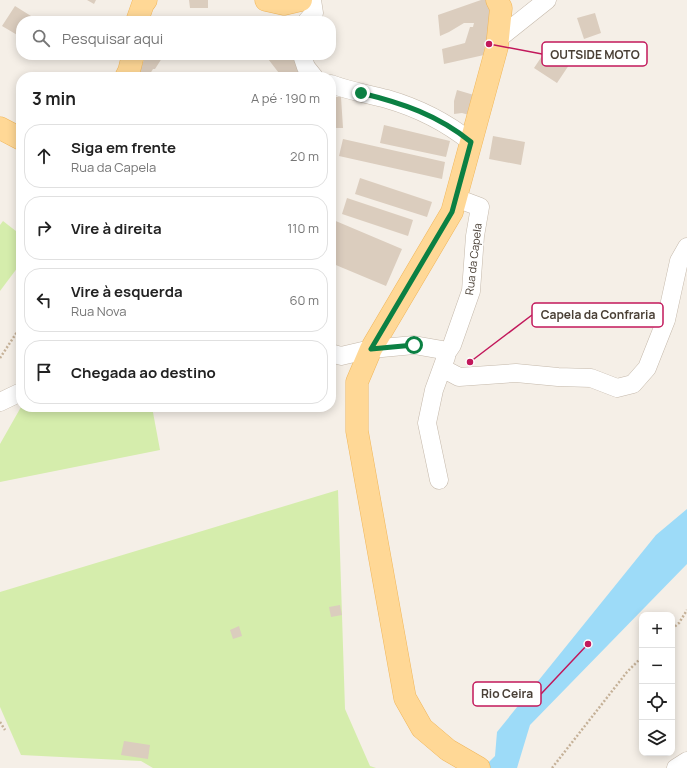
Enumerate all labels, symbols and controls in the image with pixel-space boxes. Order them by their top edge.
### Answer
search box [16,16,336,60]
icon: search [30,27,52,49]
text: Pesquisar aqui [62,28,163,49]
callout: OUTSIDE MOTO [542,42,647,66]
text: OUTSIDE MOTO [550,46,640,63]
route end [352,84,370,102]
text: 3 min [32,87,76,110]
text: A pé · 190 m [251,89,320,107]
text: Siga em frente [71,137,176,158]
icon: ahead [33,145,55,167]
text: 20 m [290,147,319,165]
text: Rua da Capela [71,158,156,176]
icon: right [33,217,55,239]
text: Vire à direita [71,218,162,239]
text: 110 m [287,219,319,237]
street label: Rua da Capela [461,222,485,296]
text: Vire à esquerda [71,281,183,302]
icon: left [33,289,55,311]
text: 60 m [289,291,319,309]
text: Rua Nova [71,302,127,320]
callout: Capela da Confraria [532,303,663,327]
text: Capela da Confraria [541,306,655,323]
route start [405,336,423,354]
icon: arrive [33,361,55,383]
text: Chegada ao destino [71,362,216,383]
map controls [639,612,675,756]
button: + [639,612,675,648]
button: − [639,648,675,684]
callout: Rio Ceira [473,682,541,706]
button: locate [639,684,675,720]
text: Rio Ceira [481,685,533,702]
button: layers [639,720,675,756]

